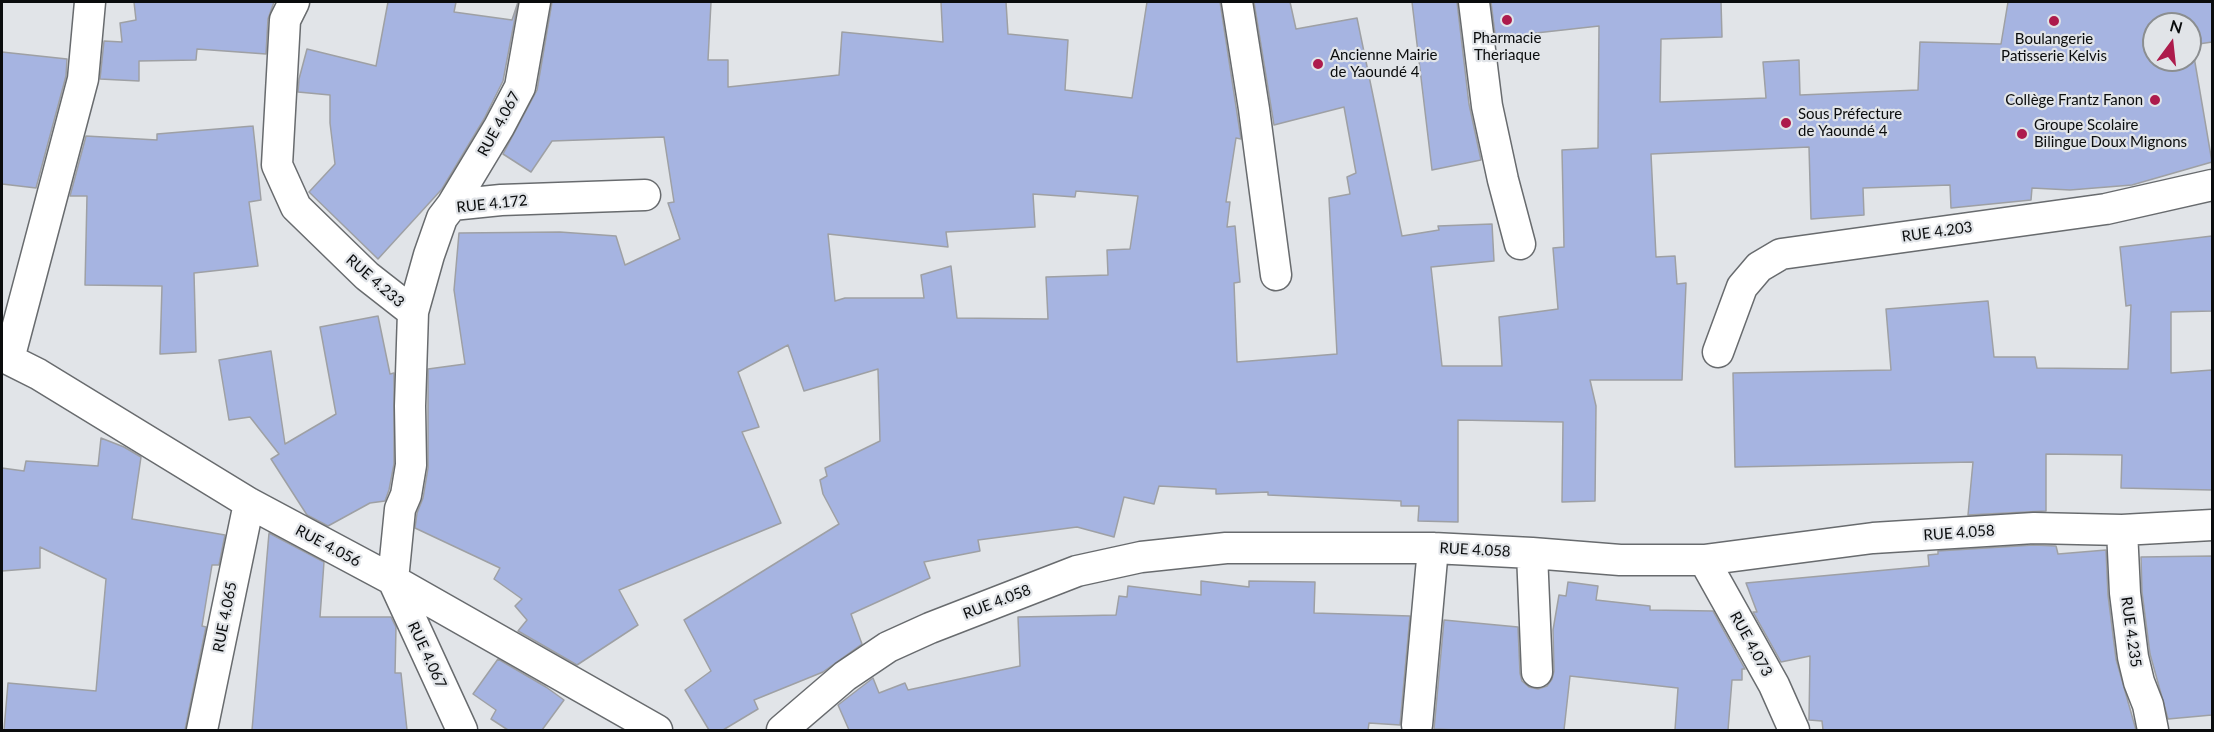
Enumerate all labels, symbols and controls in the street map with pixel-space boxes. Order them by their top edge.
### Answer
north arrow [2142,12,2202,72]
marker: Pharmacie Theriaque [1500,13,1514,27]
marker: Boulangerie Patisserie Kelvis [2047,14,2061,28]
text: N [2168,15,2185,37]
place label: Pharmacie Theriaque [1473,29,1541,64]
place label: Boulangerie Patisserie Kelvis [2001,30,2107,65]
place label: Ancienne Mairie de Yaoundé 4 [1330,46,1437,81]
marker: Ancienne Mairie de Yaoundé 4 [1311,57,1325,71]
street label: RUE 4.067 [474,88,524,160]
place label: Collège Frantz Fanon [2005,91,2143,109]
marker: Collège Frantz Fanon [2148,93,2162,107]
place label: Sous Préfecture de Yaoundé 4 [1798,105,1902,140]
marker: Sous Préfecture de Yaoundé 4 [1779,116,1793,130]
place label: Groupe Scolaire Bilingue Doux Mignons [2034,116,2187,151]
marker: Groupe Scolaire Bilingue Doux Mignons [2015,127,2029,141]
street label: RUE 4.172 [456,191,528,217]
street label: RUE 4.203 [1900,218,1974,246]
street label: RUE 4.233 [342,251,408,311]
street label: RUE 4.056 [292,521,364,571]
street label: RUE 4.058 [1923,522,1995,544]
street label: RUE 4.058 [1439,539,1511,561]
street label: RUE 4.065 [209,580,241,654]
street label: RUE 4.058 [961,581,1033,623]
street label: RUE 4.235 [2117,595,2145,669]
street label: RUE 4.073 [1726,608,1776,680]
street label: RUE 4.067 [404,619,450,691]

